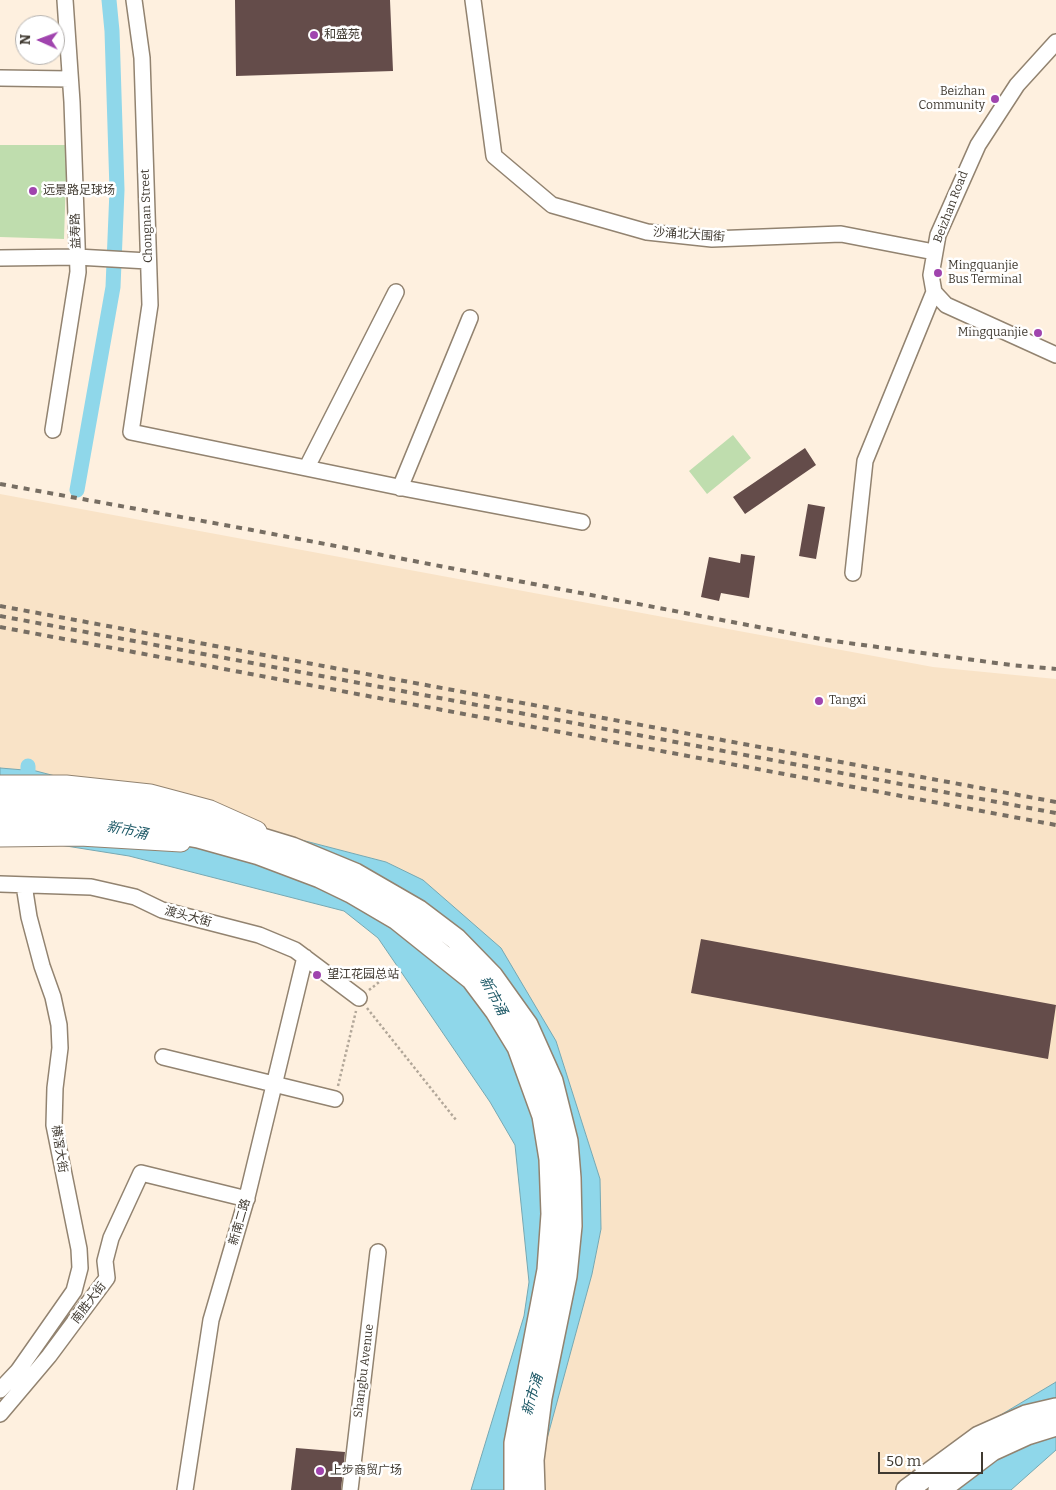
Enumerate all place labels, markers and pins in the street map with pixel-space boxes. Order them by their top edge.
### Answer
place label: 和盛苑 [324,28,360,42]
marker: 和盛苑 [308,29,320,41]
place label: Beizhan Community [919,85,985,113]
marker: Beizhan Community [989,93,1001,105]
place label: 远景路足球场 [43,184,115,198]
marker: 远景路足球场 [27,185,39,197]
place label: Mingquanjie Bus Terminal [948,259,1022,287]
marker: Mingquanjie Bus Terminal [932,267,944,279]
place label: Mingquanjie [958,326,1028,340]
marker: Mingquanjie [1032,327,1044,339]
place label: Tangxi [829,694,866,708]
marker: Tangxi [813,695,825,707]
place label: 望江花园总站 [327,968,399,982]
marker: 望江花园总站 [311,969,323,981]
place label: 上步商贸广场 [330,1464,402,1478]
marker: 上步商贸广场 [314,1465,326,1477]

